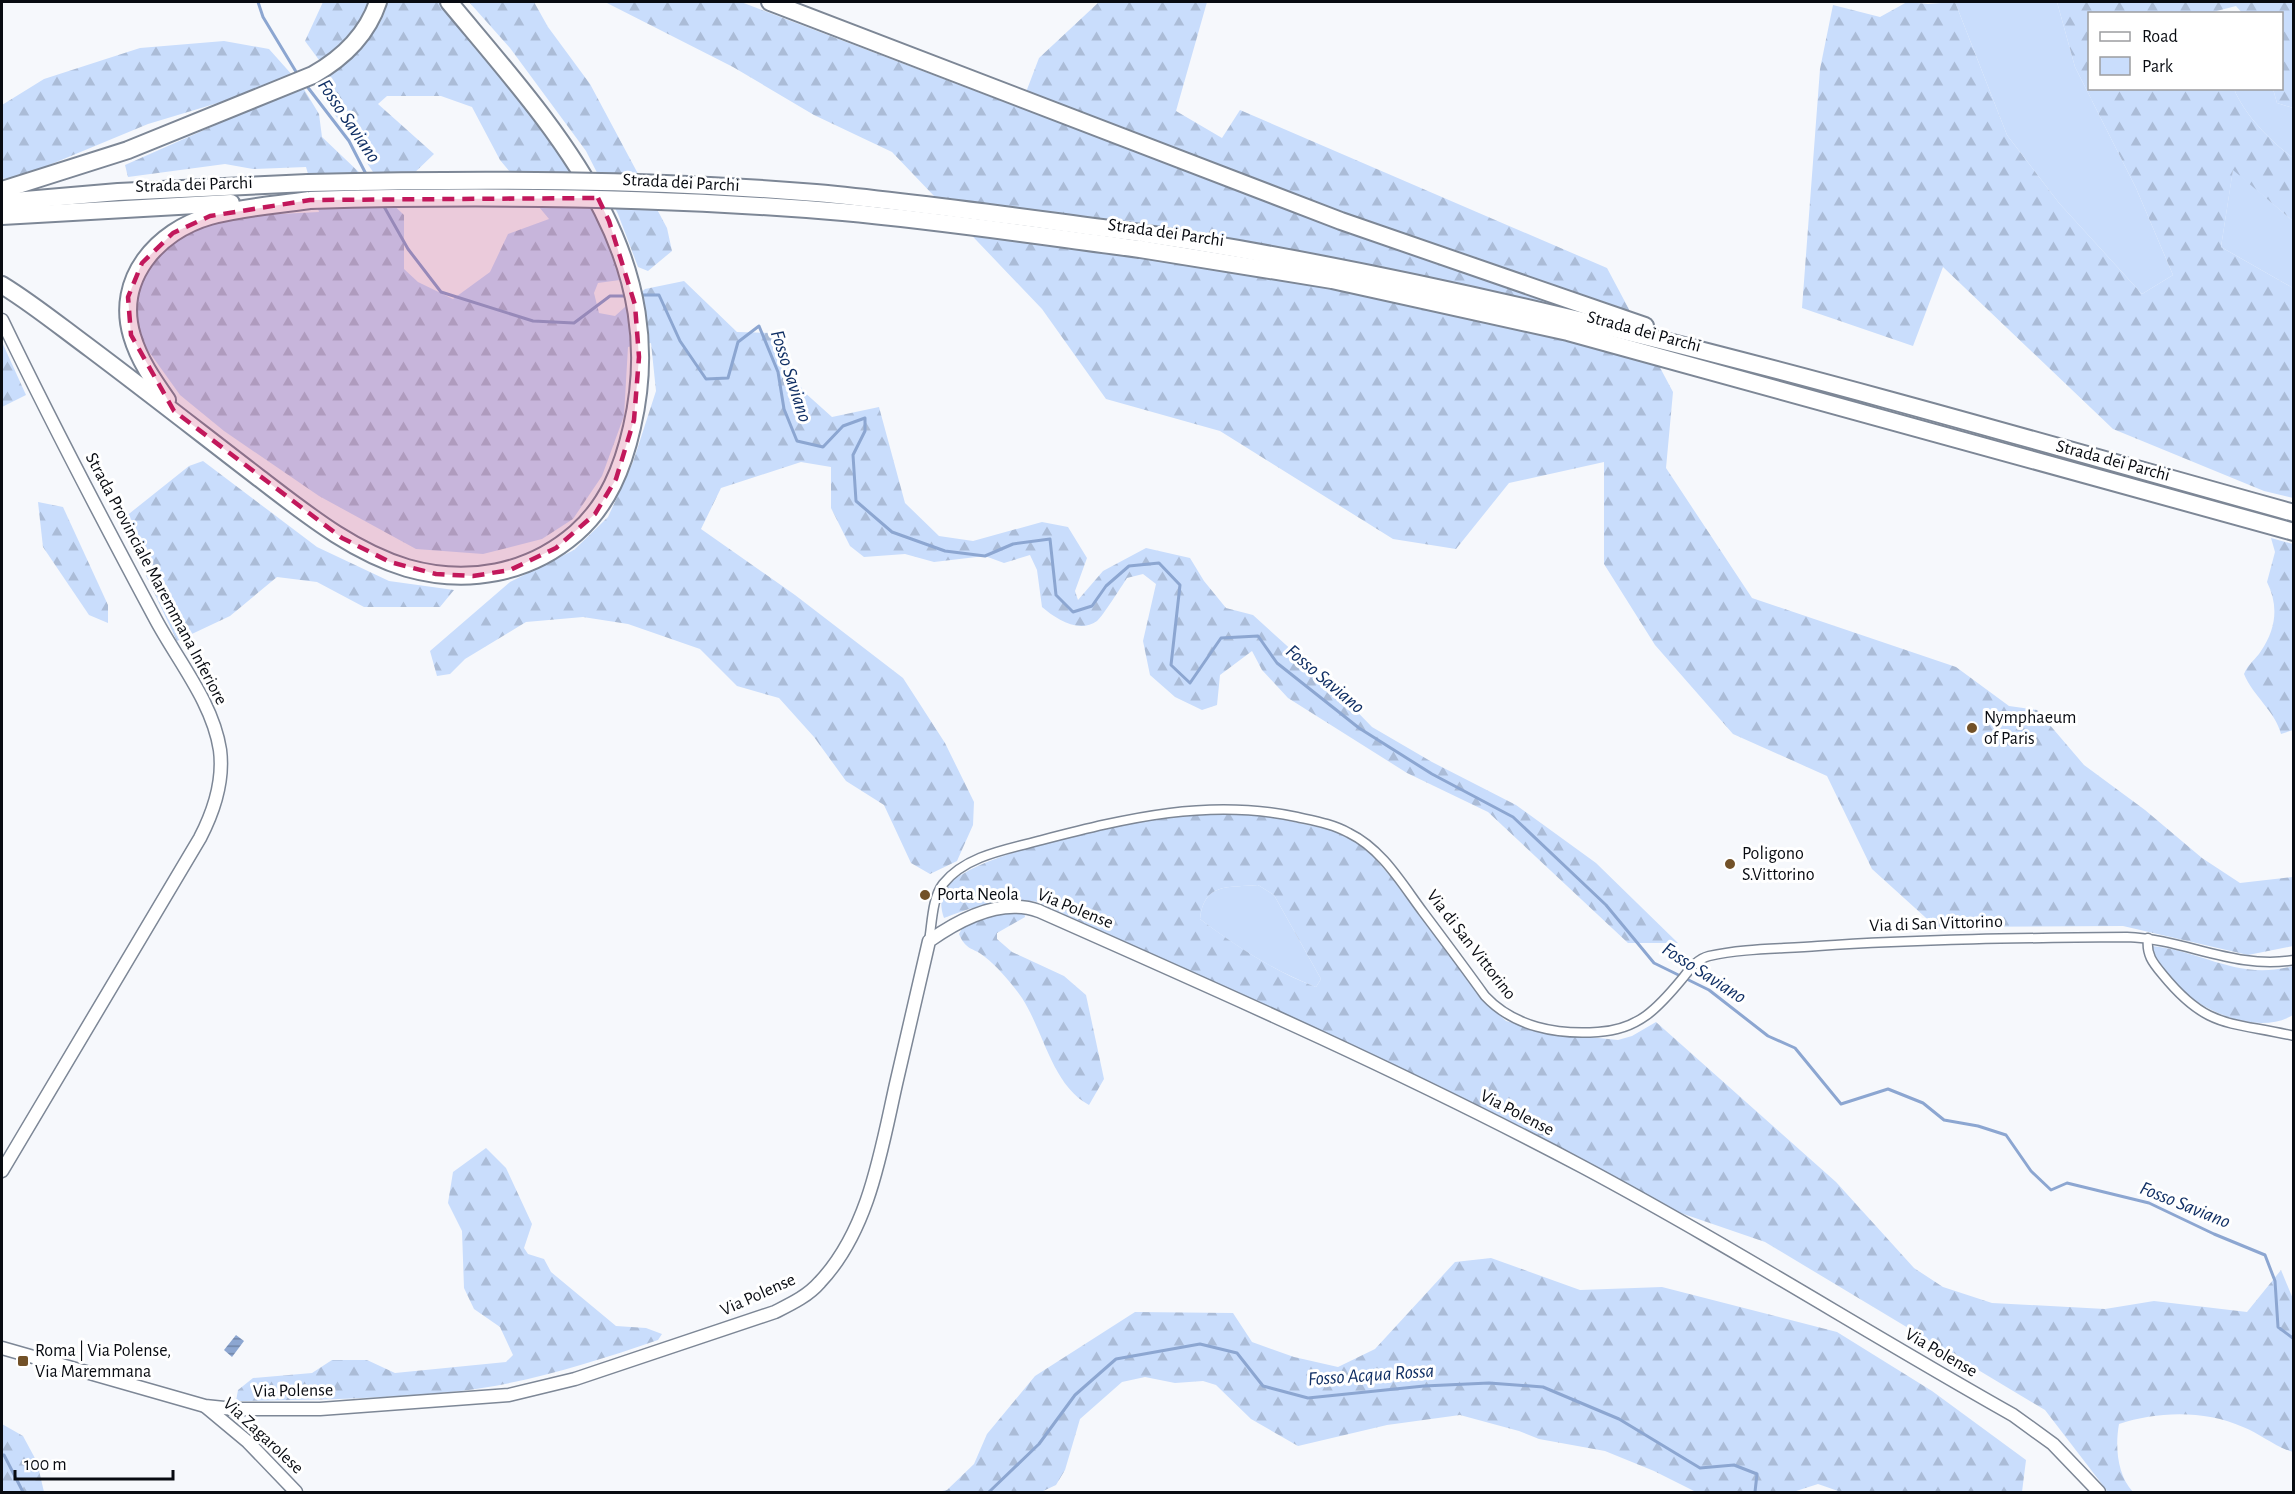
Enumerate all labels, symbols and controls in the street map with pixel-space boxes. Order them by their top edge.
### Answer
legend [2088,12,2283,90]
text: Road [2142,28,2178,46]
text: Park [2142,58,2174,76]
water label: Fosso Saviano [314,76,384,166]
street label: Strada dei Parchi [622,171,740,195]
street label: Strada dei Parchi [135,174,253,196]
street label: Strada dei Parchi [1107,216,1225,250]
street label: Strada dei Parchi [1585,308,1703,356]
water label: Fosso Saviano [767,327,815,425]
street label: Strada dei Parchi [2054,437,2172,485]
street label: Strada Provinciale Maremmana Inferiore [82,450,230,708]
water label: Fosso Saviano [1282,641,1368,717]
place label: Nymphaeum of Paris [1984,709,2076,748]
marker: Nymphaeum of Paris [1965,721,1979,735]
place label: Poligono S.Vittorino [1742,845,1815,884]
marker: Poligono S.Vittorino [1723,857,1737,871]
place label: Porta Neola [937,886,1019,904]
street label: Via Polense [1034,886,1116,932]
street label: Via di San Vittorino [1423,887,1519,1003]
marker: Porta Neola [918,888,932,902]
street label: Via di San Vittorino [1869,913,2003,935]
water label: Fosso Saviano [1658,939,1750,1007]
street label: Via Polense [1477,1087,1557,1139]
water label: Fosso Saviano [2137,1178,2233,1232]
street label: Via Polense [718,1270,798,1320]
street label: Via Polense [1902,1325,1980,1381]
place label: Roma | Via Polense, Via Maremmana [35,1340,171,1381]
marker: Roma | Via Polense, Via Maremmana [16,1354,30,1368]
water label: Fosso Acqua Rossa [1307,1361,1435,1389]
street label: Via Polense [253,1381,333,1401]
street label: Via Zagarolese [219,1394,307,1478]
scale bar [15,1443,172,1481]
text: 100 m [24,1456,67,1474]

